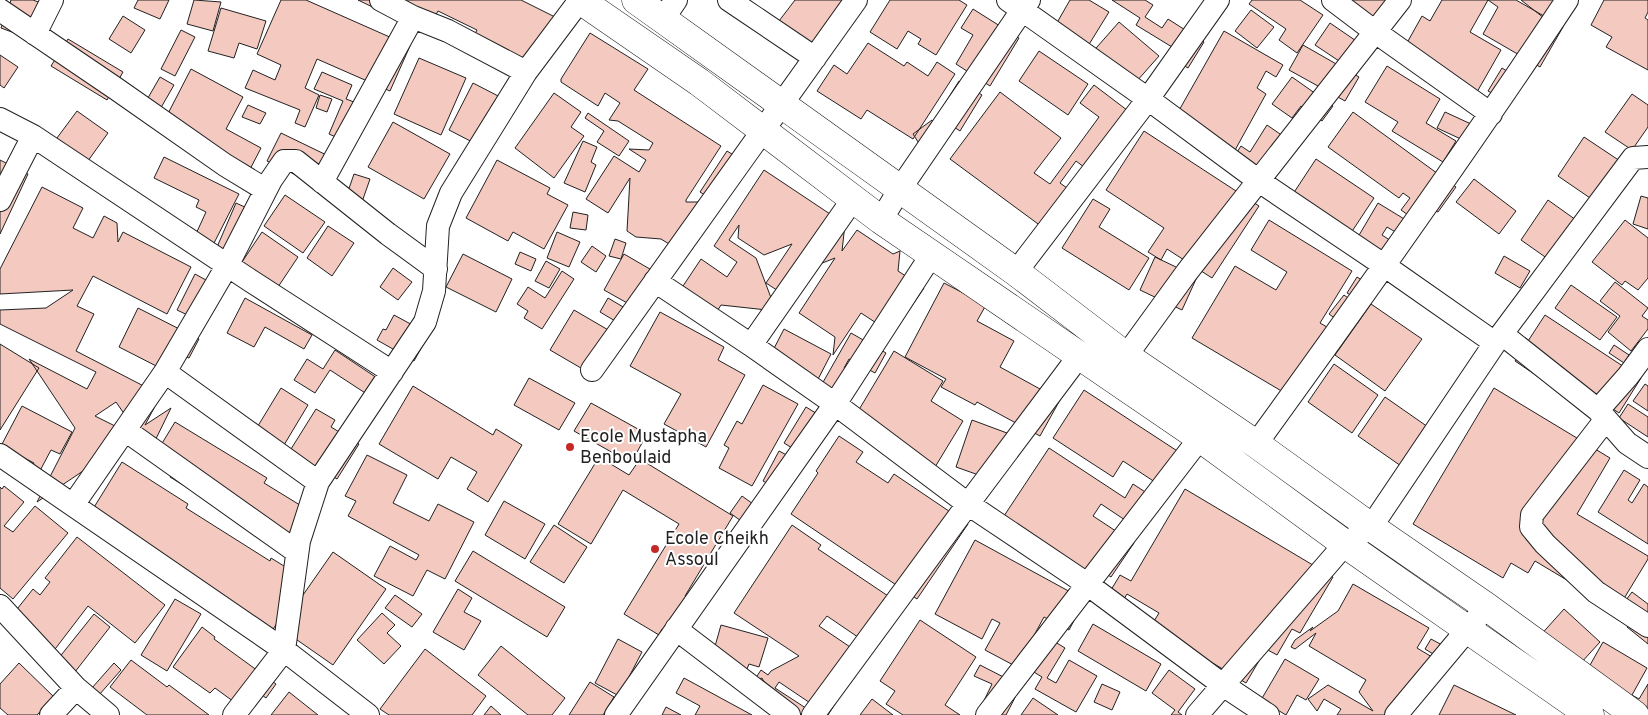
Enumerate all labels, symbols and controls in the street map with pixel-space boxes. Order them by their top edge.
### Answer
place label: Ecole Mustapha Benboulaid [580,426,707,470]
marker: Ecole Mustapha Benboulaid [564,441,576,453]
place label: Ecole Cheikh Assoul [665,528,769,572]
marker: Ecole Cheikh Assoul [649,543,661,555]

